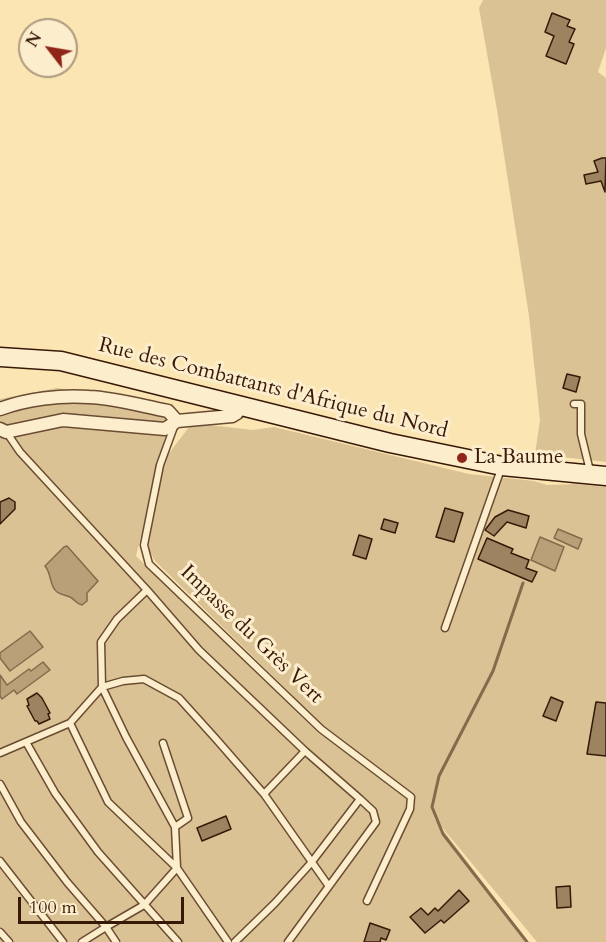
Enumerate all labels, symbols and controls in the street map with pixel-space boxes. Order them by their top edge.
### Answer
north arrow [18,18,78,78]
text: N [21,28,47,51]
street label: Rue des Combattants d'Afrique du Nord [96,333,450,445]
place label: La Baume [474,445,564,471]
marker: La Baume [455,451,469,465]
street label: Impasse du Grès Vert [174,560,328,710]
scale bar [21,885,188,923]
text: 100 m [29,895,77,920]

